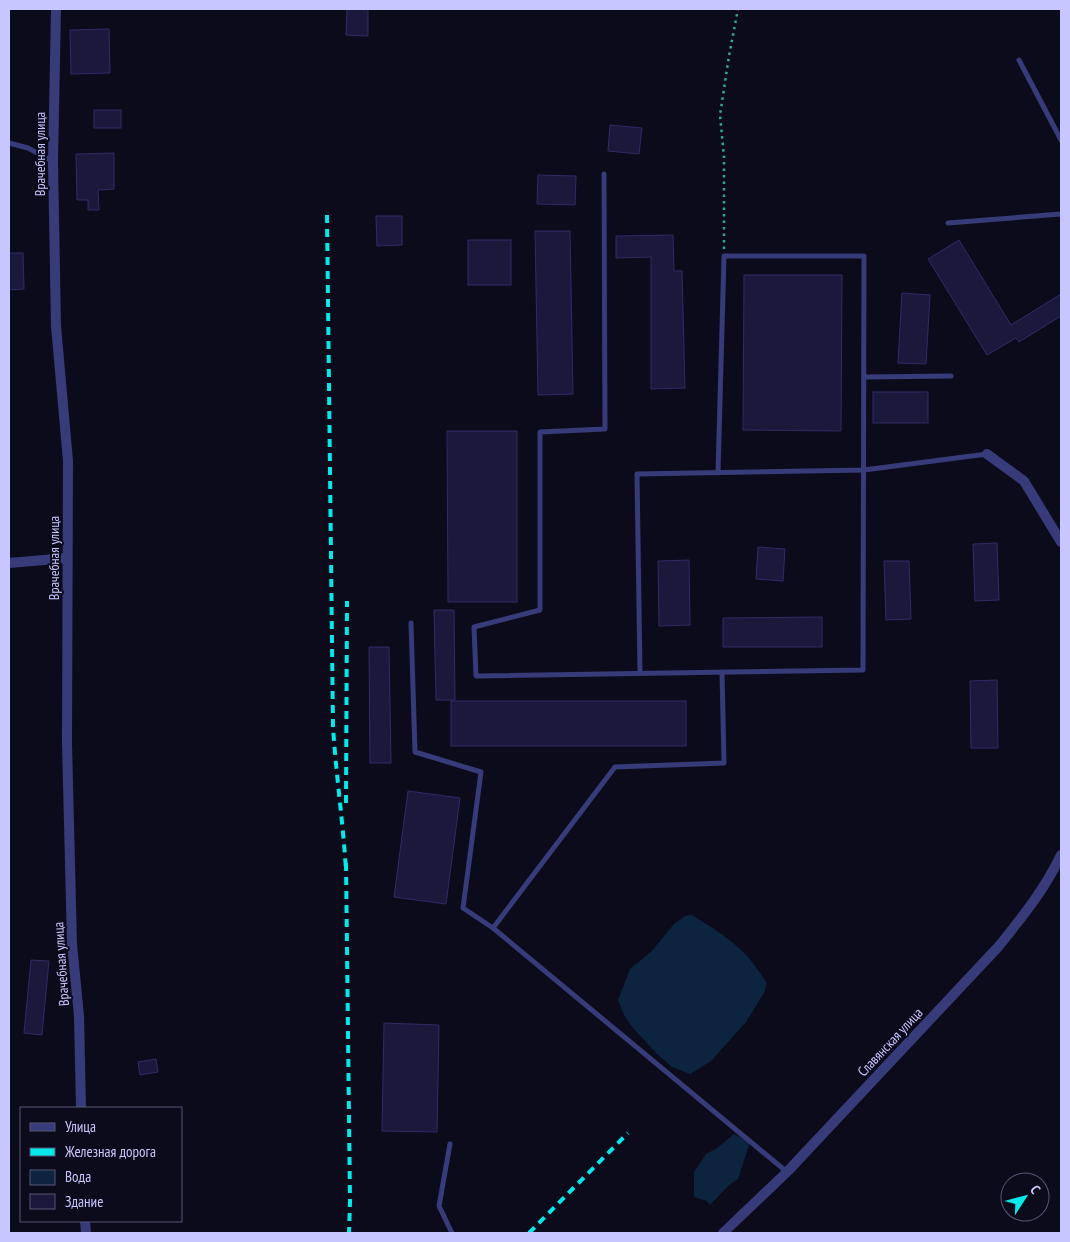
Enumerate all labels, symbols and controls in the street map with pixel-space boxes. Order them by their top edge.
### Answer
street label: Врачебная улица [31,112,49,196]
street label: Врачебная улица [45,516,63,600]
street label: Врачебная улица [49,921,73,1007]
street label: Славянская улица [854,1004,926,1080]
legend [20,1107,182,1222]
text: Улица [65,1117,96,1136]
text: Железная дорога [64,1142,156,1161]
text: Вода [65,1167,91,1186]
north arrow [1000,1172,1050,1222]
text: С [1026,1181,1045,1198]
text: Здание [65,1192,103,1211]

